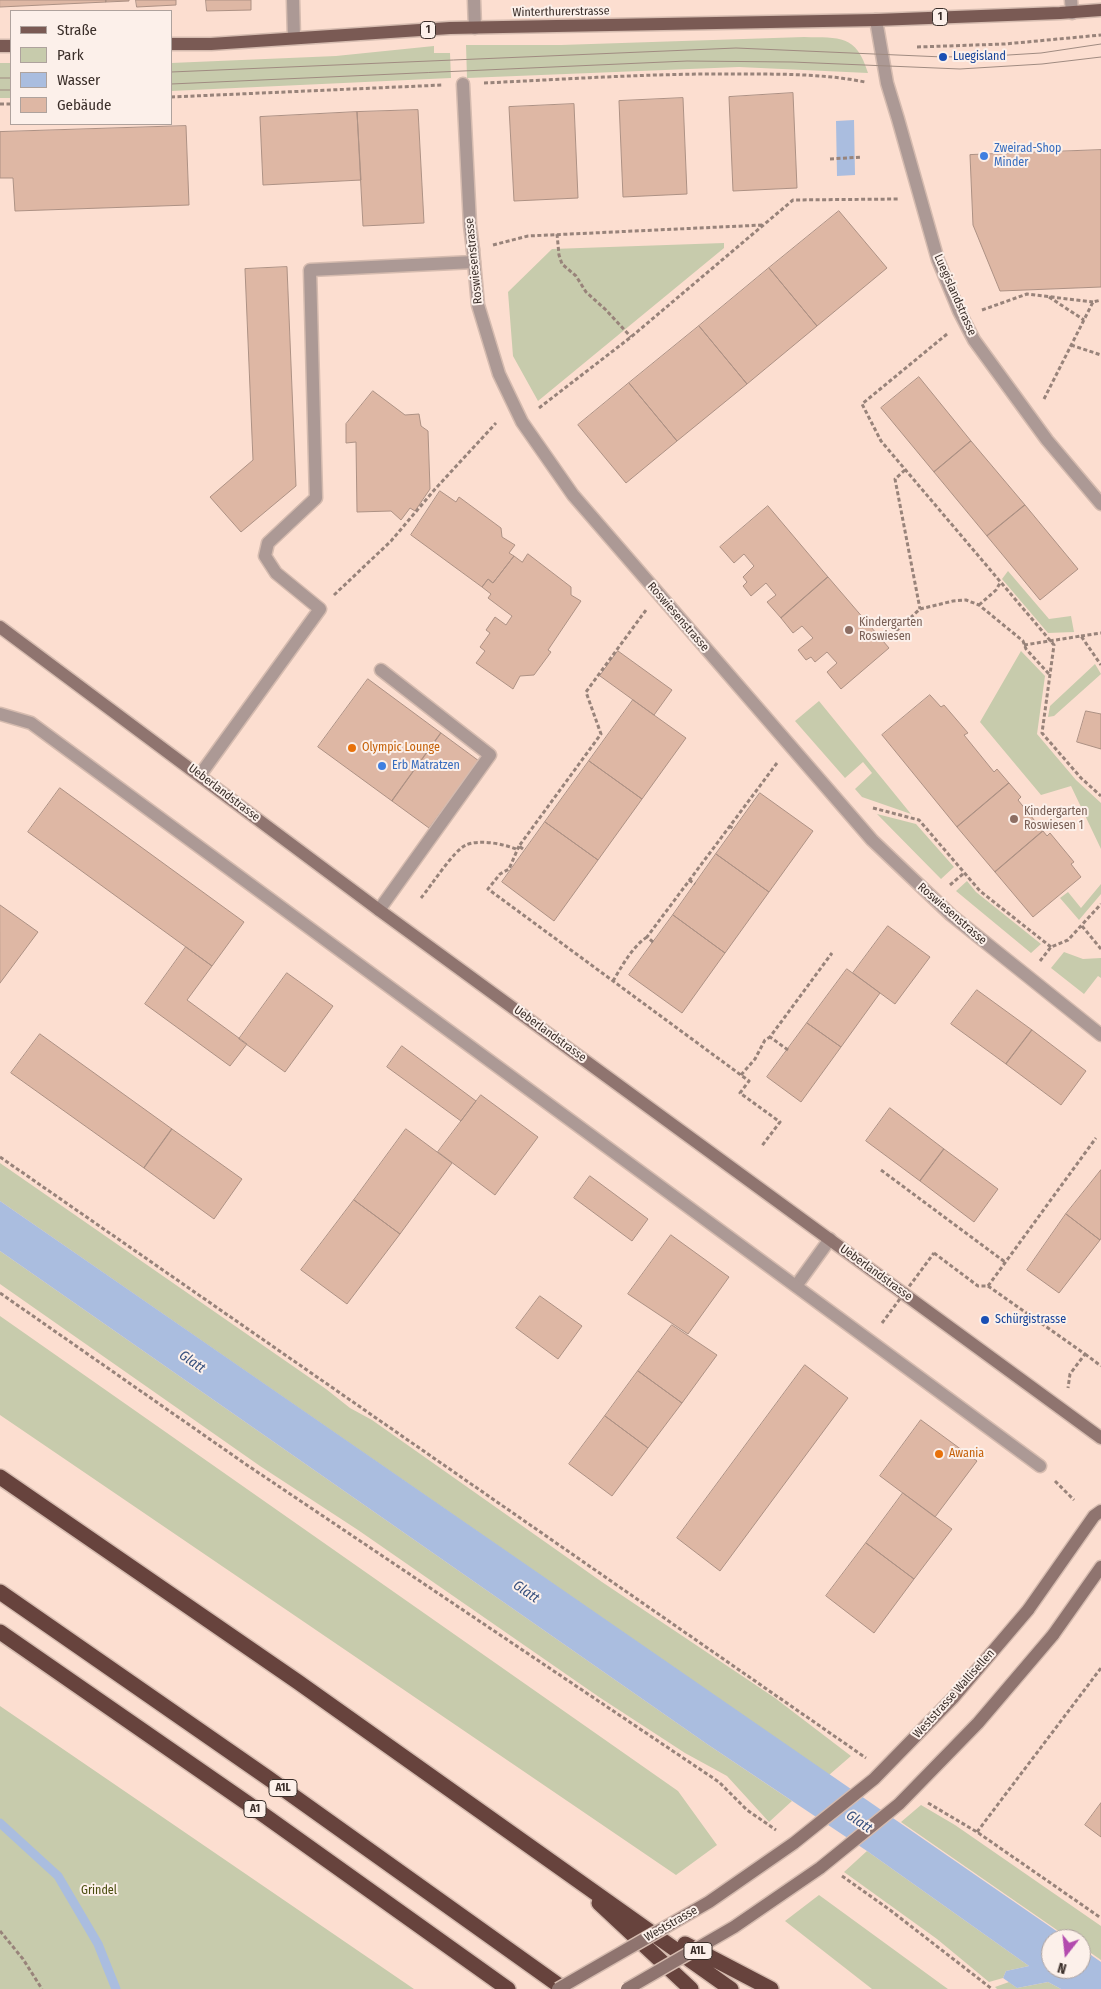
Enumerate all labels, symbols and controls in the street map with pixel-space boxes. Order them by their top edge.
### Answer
street label: Winterthurerstrasse [512,4,610,20]
road number: 1 [932,8,948,26]
legend [10,10,172,125]
text: Straße [57,21,97,39]
road number: 1 [420,22,436,38]
text: Park [57,46,84,64]
place label: Luegisland [953,50,1006,64]
marker: Luegisland [937,51,949,63]
text: Wasser [57,71,100,89]
text: Gebäude [57,96,112,114]
place label: Zweirad-Shop Minder [994,142,1061,170]
marker: Zweirad-Shop Minder [978,150,990,162]
street label: Roswiesenstrasse [462,217,486,305]
street label: Luegislandstrasse [931,252,979,338]
street label: Roswiesenstrasse [644,580,712,654]
place label: Kindergarten Roswiesen [859,616,923,644]
marker: Kindergarten Roswiesen [843,624,855,636]
place label: Olympic Lounge [362,741,440,755]
marker: Olympic Lounge [346,742,358,754]
place label: Erb Matratzen [392,759,460,773]
marker: Erb Matratzen [376,760,388,772]
street label: Ueberlandstrasse [185,761,263,825]
place label: Kindergarten Roswiesen 1 [1024,805,1088,833]
marker: Kindergarten Roswiesen 1 [1008,813,1020,825]
street label: Roswiesenstrasse [915,880,989,948]
street label: Ueberlandstrasse [511,1003,589,1065]
street label: Ueberlandstrasse [837,1242,915,1304]
place label: Schürgistrasse [995,1313,1066,1327]
marker: Schürgistrasse [979,1314,991,1326]
water label: Glatt [176,1347,208,1377]
place label: Awania [949,1447,984,1461]
marker: Awania [933,1448,945,1460]
water label: Glatt [510,1577,542,1607]
street label: Weststrasse Wallisellen [910,1647,998,1741]
road number: A1L [269,1780,297,1796]
road number: A1 [244,1800,266,1818]
water label: Glatt [843,1807,875,1837]
park label: Grindel [81,1884,117,1898]
street label: Weststrasse [642,1903,700,1945]
north arrow [1041,1929,1091,1979]
road number: A1L [684,1942,712,1960]
text: N [1056,1959,1068,1977]

